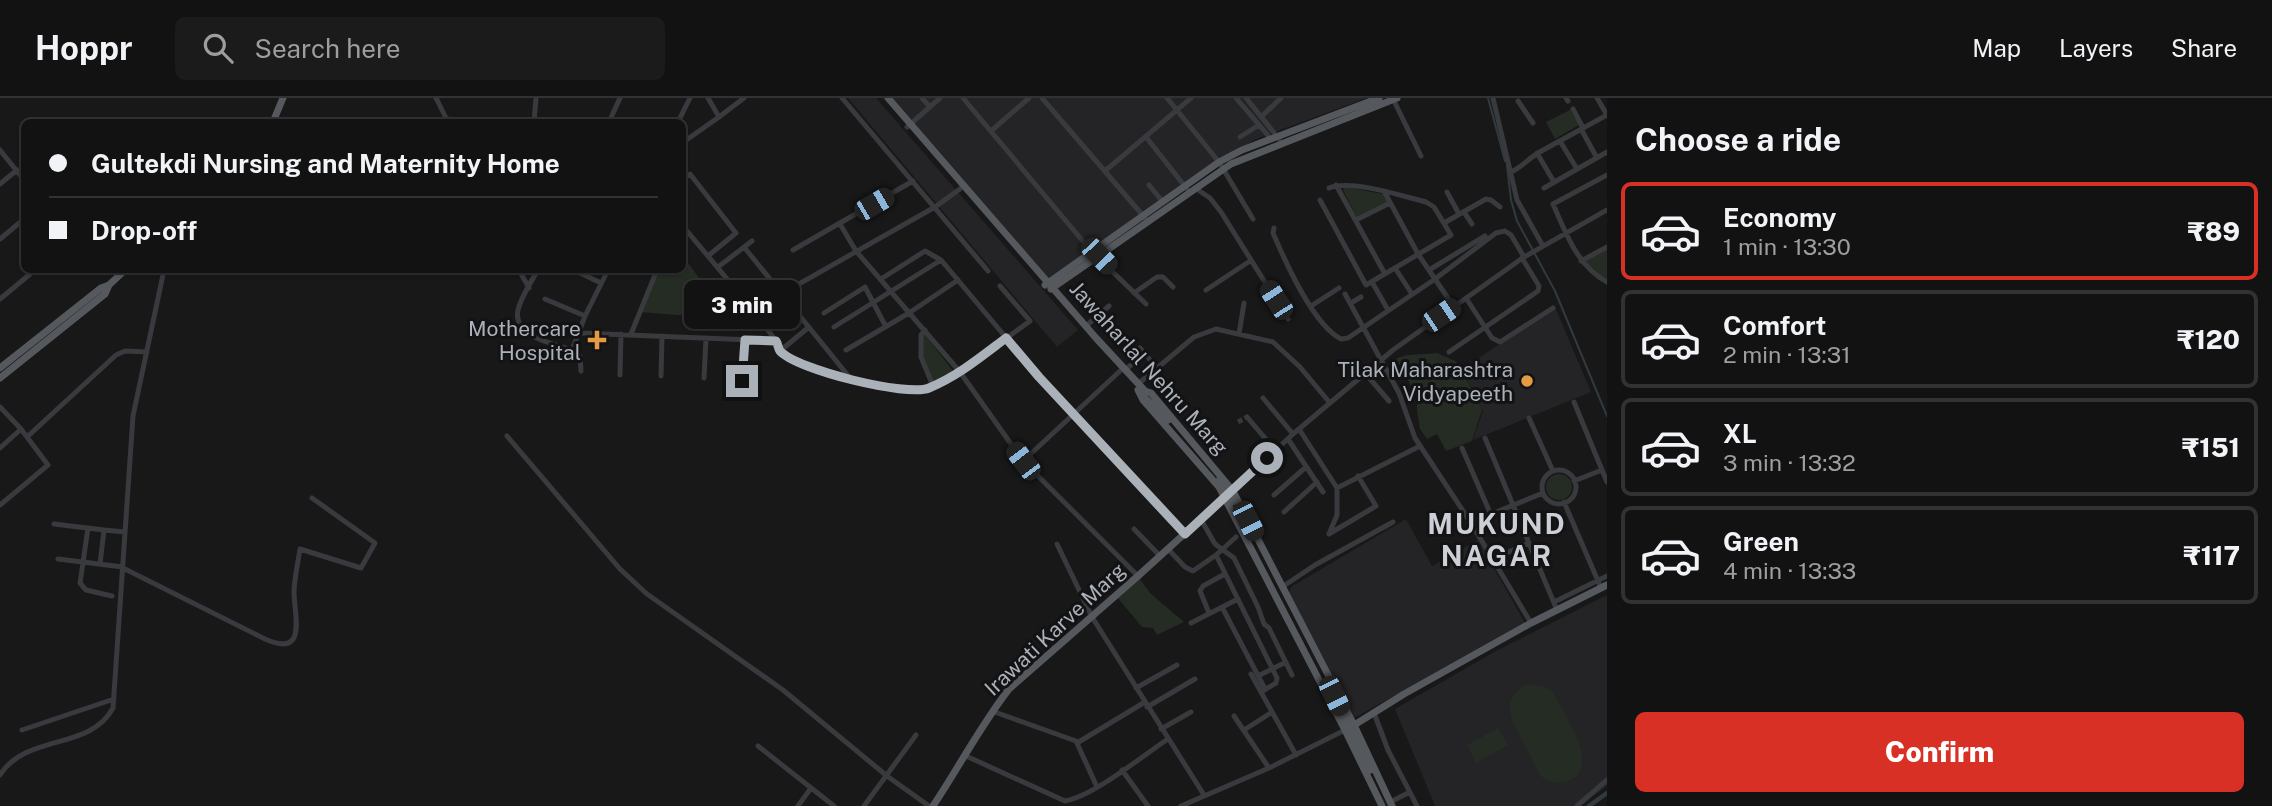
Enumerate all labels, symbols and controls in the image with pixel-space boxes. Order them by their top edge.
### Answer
search box [175,17,665,80]
text: Hoppr [35,29,133,67]
icon: search [199,29,237,67]
text: Search here [255,33,401,64]
text: Map [1972,34,2021,62]
text: Layers [2059,34,2133,62]
text: Share [2171,34,2237,62]
text: Choose a ride [1635,121,1841,158]
text: Gultekdi Nursing and Maternity Home [91,148,560,179]
car [851,184,898,224]
icon: car [1639,200,1702,263]
text: Economy [1723,202,1836,233]
text: Drop-off [91,215,197,246]
text: ₹89 [2187,216,2240,247]
text: 1 min · 13:30 [1723,233,1851,260]
car [1077,234,1122,278]
street label: Jawaharlal Nehru Marg [1065,276,1233,460]
car [1256,277,1297,323]
callout: 3 min [684,280,800,328]
text: 3 min [711,291,773,318]
car [1418,295,1465,335]
icon: car [1639,308,1702,371]
text: Comfort [1723,310,1826,341]
place label: Mothercare Hospital [468,316,581,365]
text: ₹120 [2177,324,2240,355]
marker: Mothercare Hospital [587,330,607,350]
text: 2 min · 13:31 [1723,341,1851,368]
place label: Tilak Maharashtra Vidyapeeth [1337,357,1513,406]
route end [726,365,758,397]
marker: Tilak Maharashtra Vidyapeeth [1519,373,1535,389]
icon: car [1639,416,1702,479]
text: XL [1723,418,1757,449]
text: ₹151 [2182,432,2240,463]
car [1002,438,1045,484]
route start [1251,442,1283,474]
text: 3 min · 13:32 [1723,449,1856,476]
car [1230,498,1267,544]
district label: MUKUND NAGAR [1427,507,1567,572]
icon: car [1639,524,1702,587]
text: Green [1723,526,1799,557]
text: ₹117 [2183,540,2240,571]
street label: Irawati Karve Marg [979,557,1131,701]
text: 4 min · 13:33 [1723,557,1856,584]
car [1316,673,1353,719]
button: Confirm [1635,712,2244,792]

